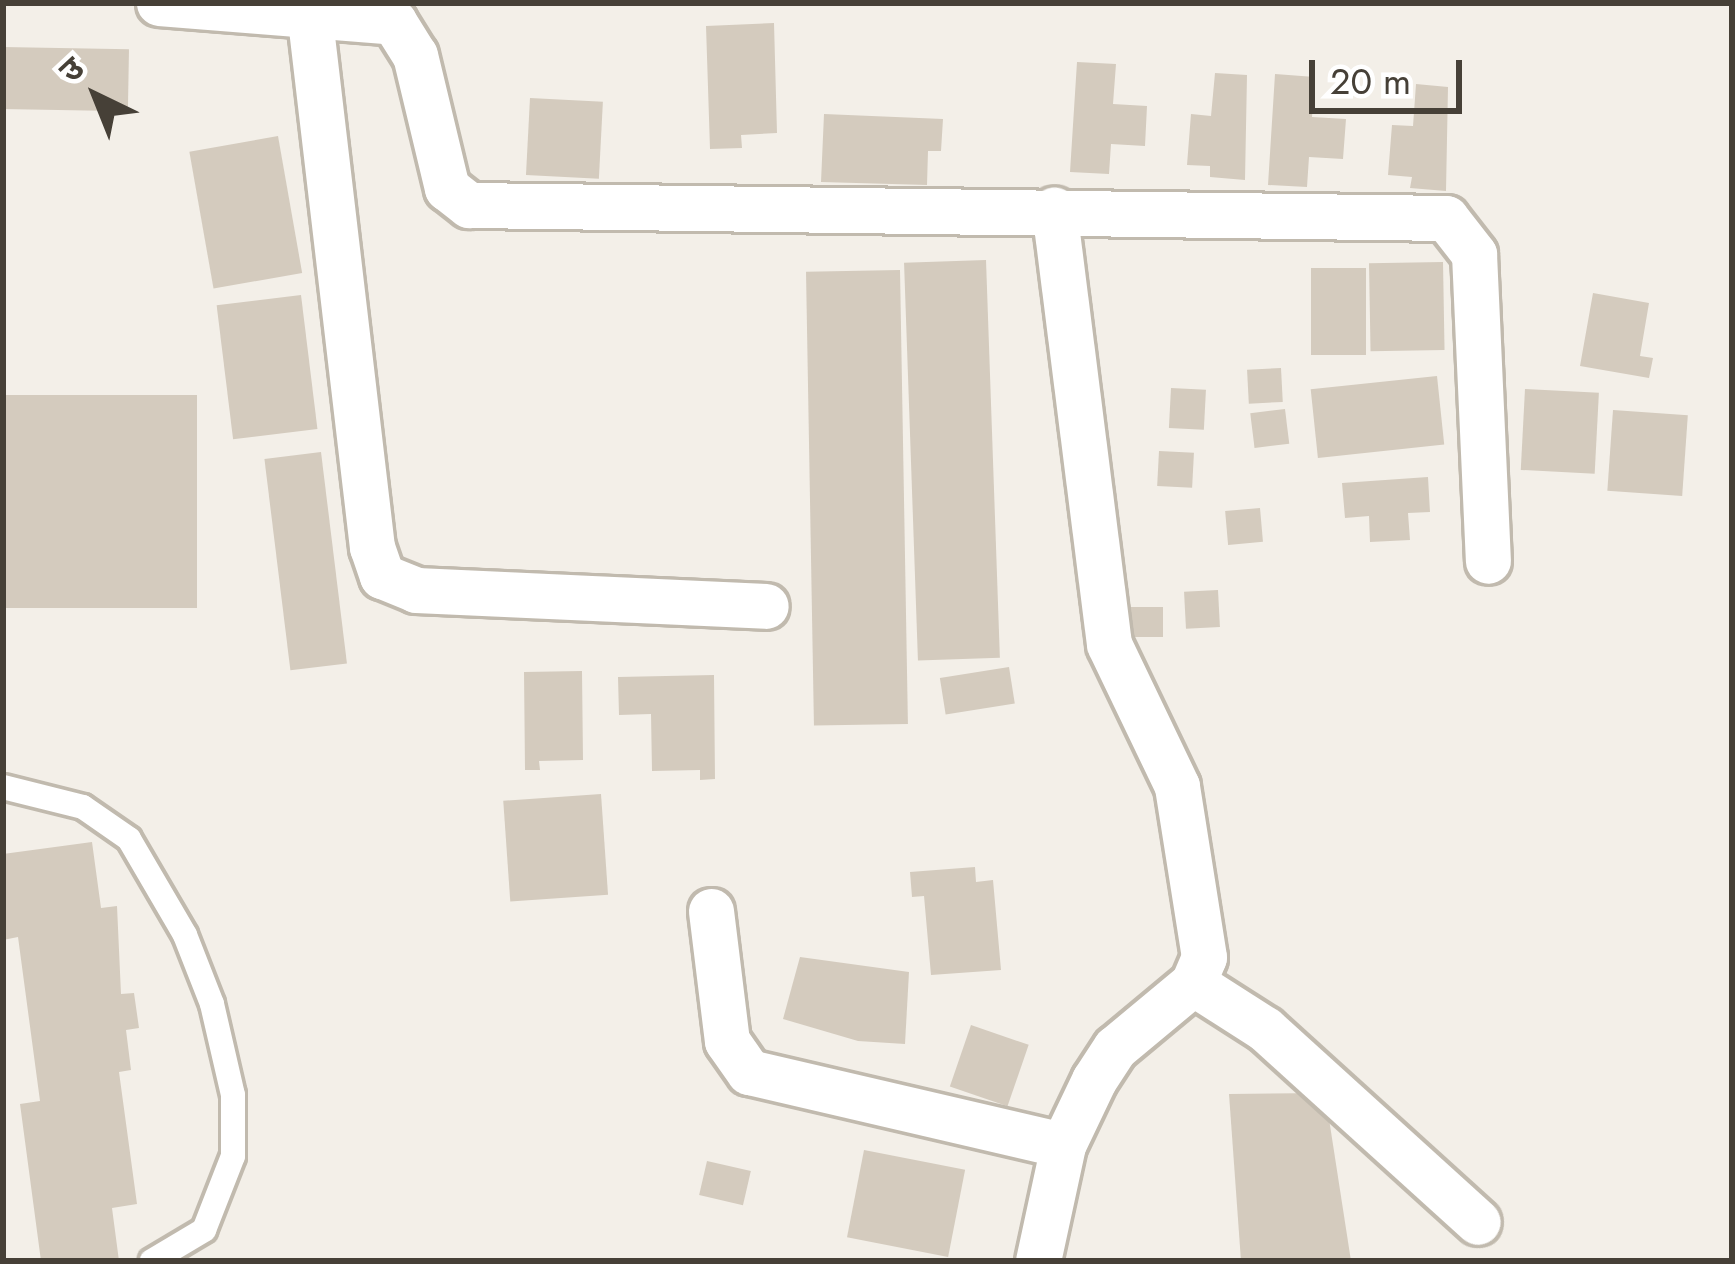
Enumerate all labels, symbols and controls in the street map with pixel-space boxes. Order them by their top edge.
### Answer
north arrow [36,36,156,156]
scale bar [1315,36,1468,110]
text: उ [48,46,94,93]
text: 20 m [1330,55,1411,107]

